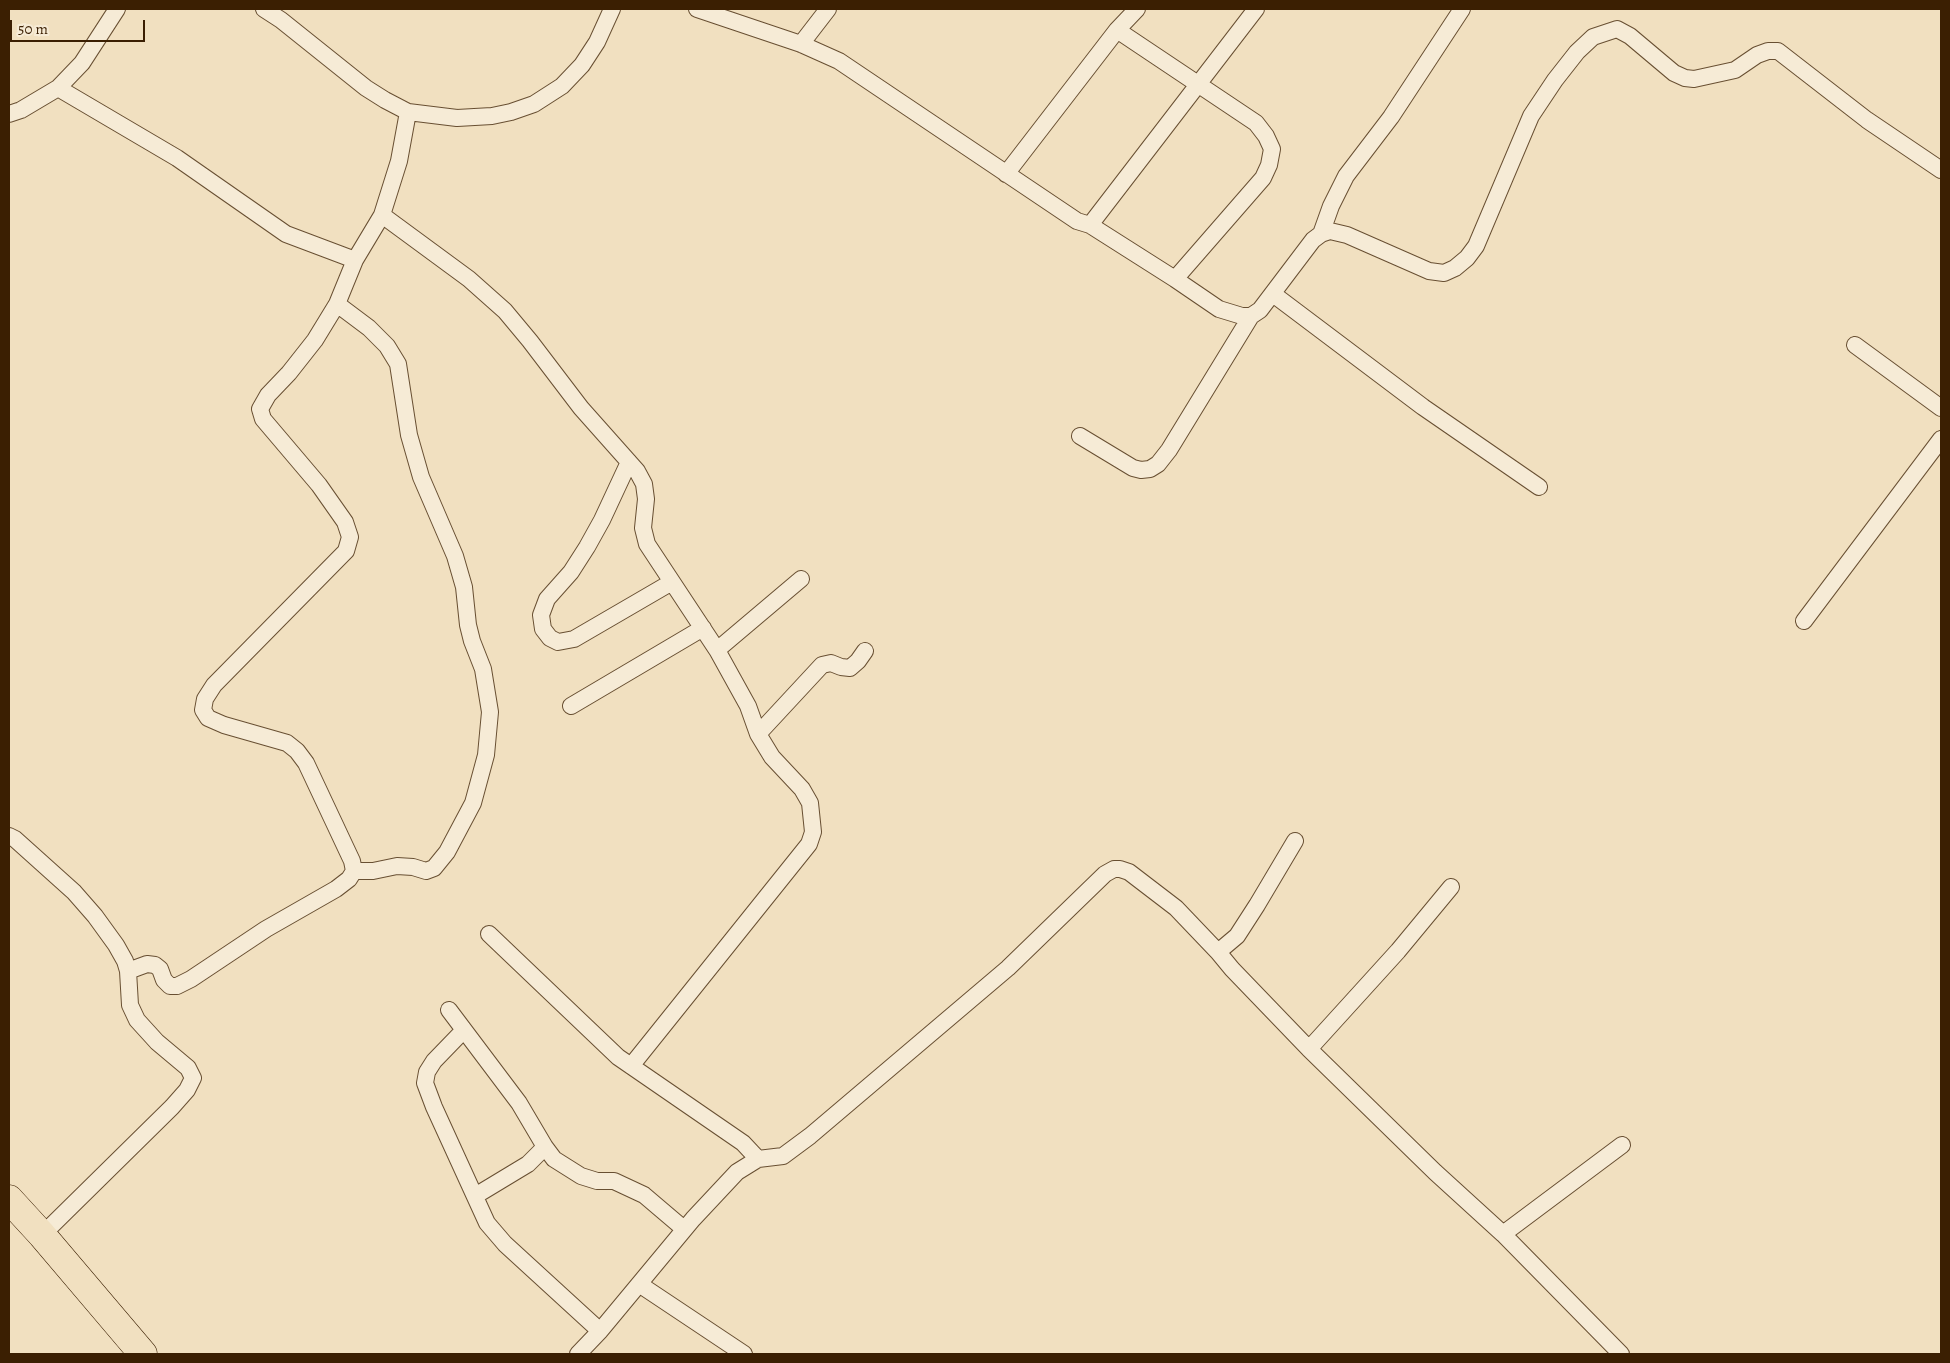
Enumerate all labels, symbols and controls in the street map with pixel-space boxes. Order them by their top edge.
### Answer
scale bar [12,10,148,42]
text: 50 m [18,19,48,39]

